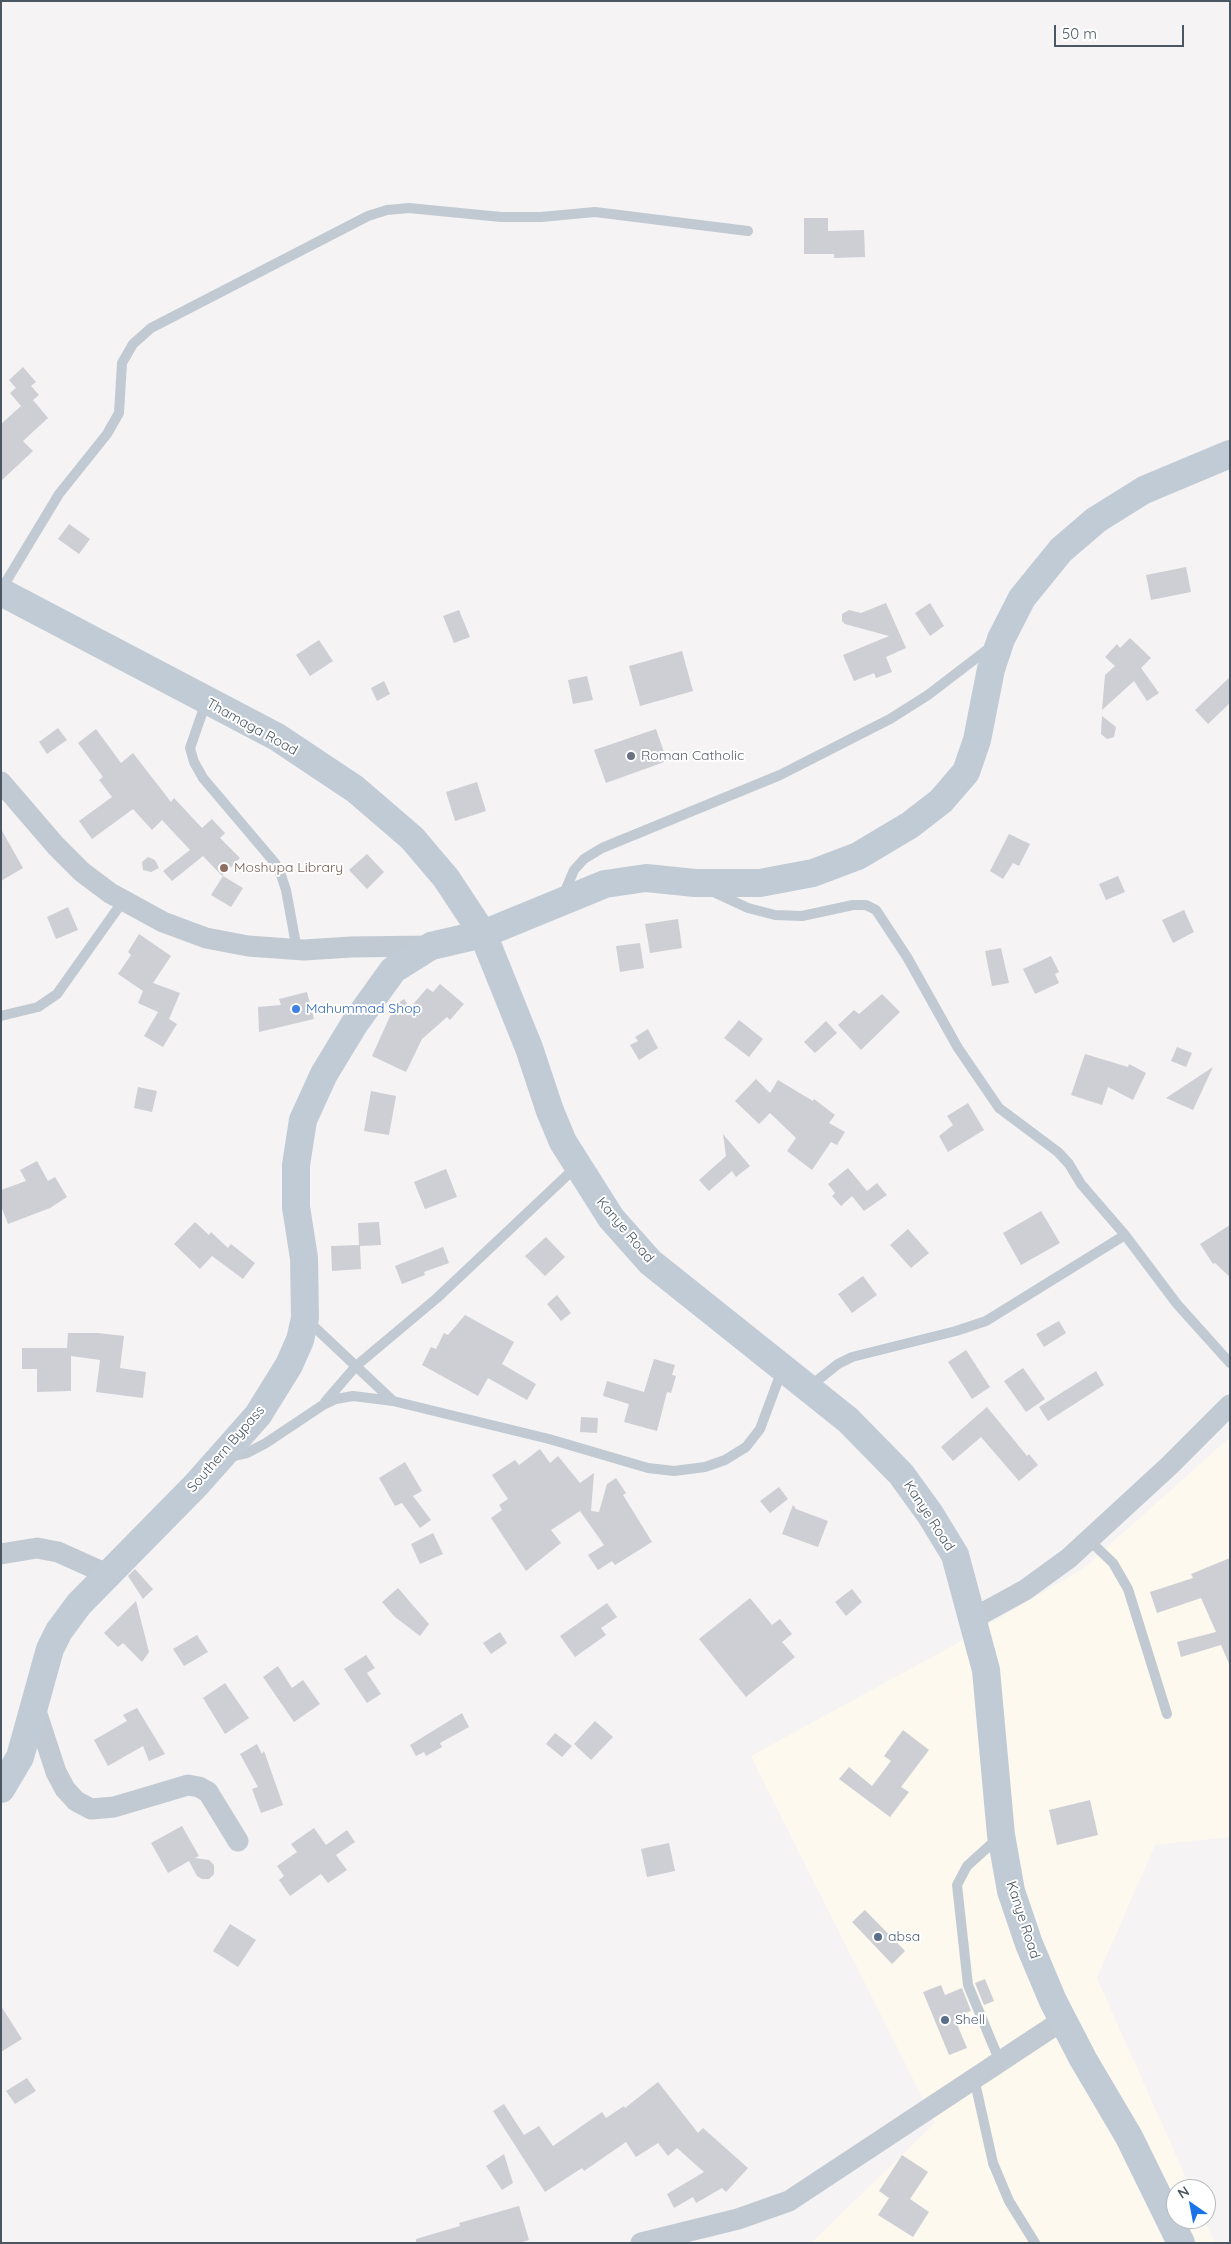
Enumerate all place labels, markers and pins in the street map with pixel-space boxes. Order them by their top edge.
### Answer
place label: Roman Catholic [641,748,744,764]
marker: Roman Catholic [625,750,637,762]
place label: Moshupa Library [234,860,343,876]
marker: Moshupa Library [218,862,230,874]
place label: Mahummad Shop [306,1001,421,1017]
marker: Mahummad Shop [290,1003,302,1015]
place label: absa [888,1929,920,1945]
marker: absa [872,1931,884,1943]
place label: Shell [955,2012,985,2028]
marker: Shell [939,2014,951,2026]

